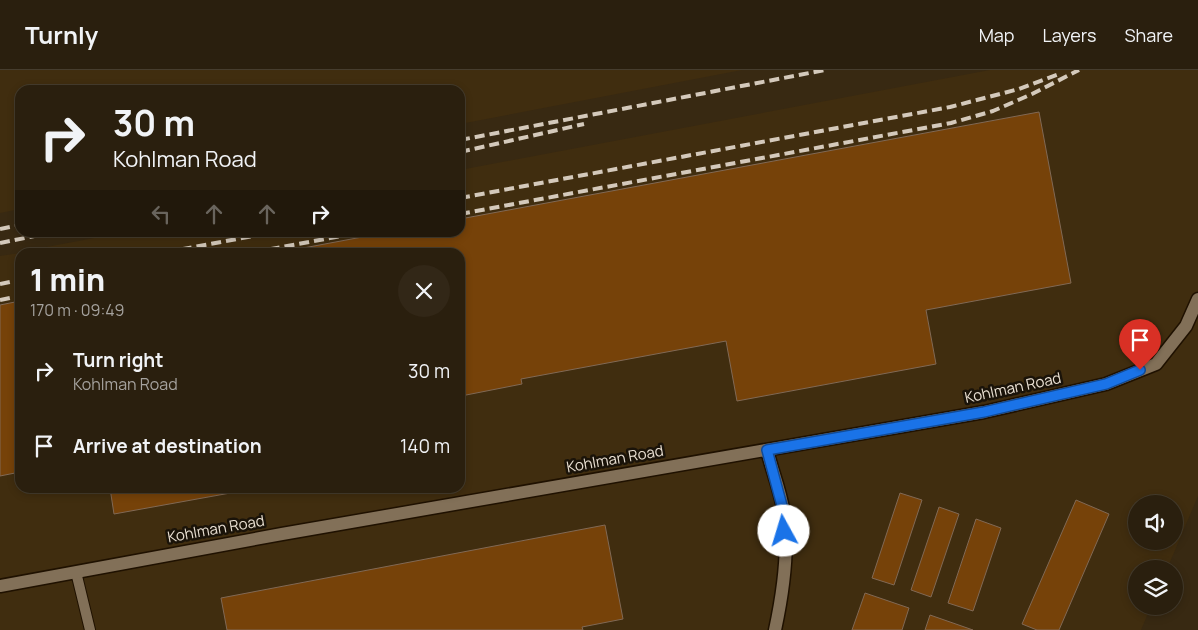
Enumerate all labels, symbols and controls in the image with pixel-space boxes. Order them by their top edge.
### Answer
text: Turnly [25,18,98,51]
text: Map [979,23,1014,47]
text: Layers [1042,23,1096,47]
text: Share [1124,23,1173,47]
text: 30 m [113,99,195,147]
icon: right [30,105,95,170]
text: Kohlman Road [113,144,257,174]
icon: left [147,200,175,228]
icon: ahead [200,200,228,228]
icon: ahead [253,200,281,228]
icon: right [306,200,334,228]
text: 1 min [30,259,105,300]
button: close [398,265,450,317]
text: 170 m · 09:49 [30,299,125,321]
pin [1119,319,1161,370]
icon: arrive [1126,326,1154,354]
text: Turn right [73,347,163,373]
icon: right [30,357,58,385]
text: 30 m [408,358,450,384]
street label: Kohlman Road [963,367,1063,408]
text: Kohlman Road [73,373,178,395]
icon: arrive [30,432,58,460]
text: Arrive at destination [73,433,262,459]
text: 140 m [400,433,450,459]
street label: Kohlman Road [565,440,665,477]
map controls [1128,495,1183,615]
button: sound [1128,495,1183,550]
position arrow [757,504,809,556]
street label: Kohlman Road [166,510,266,547]
button: layers [1128,560,1183,615]

